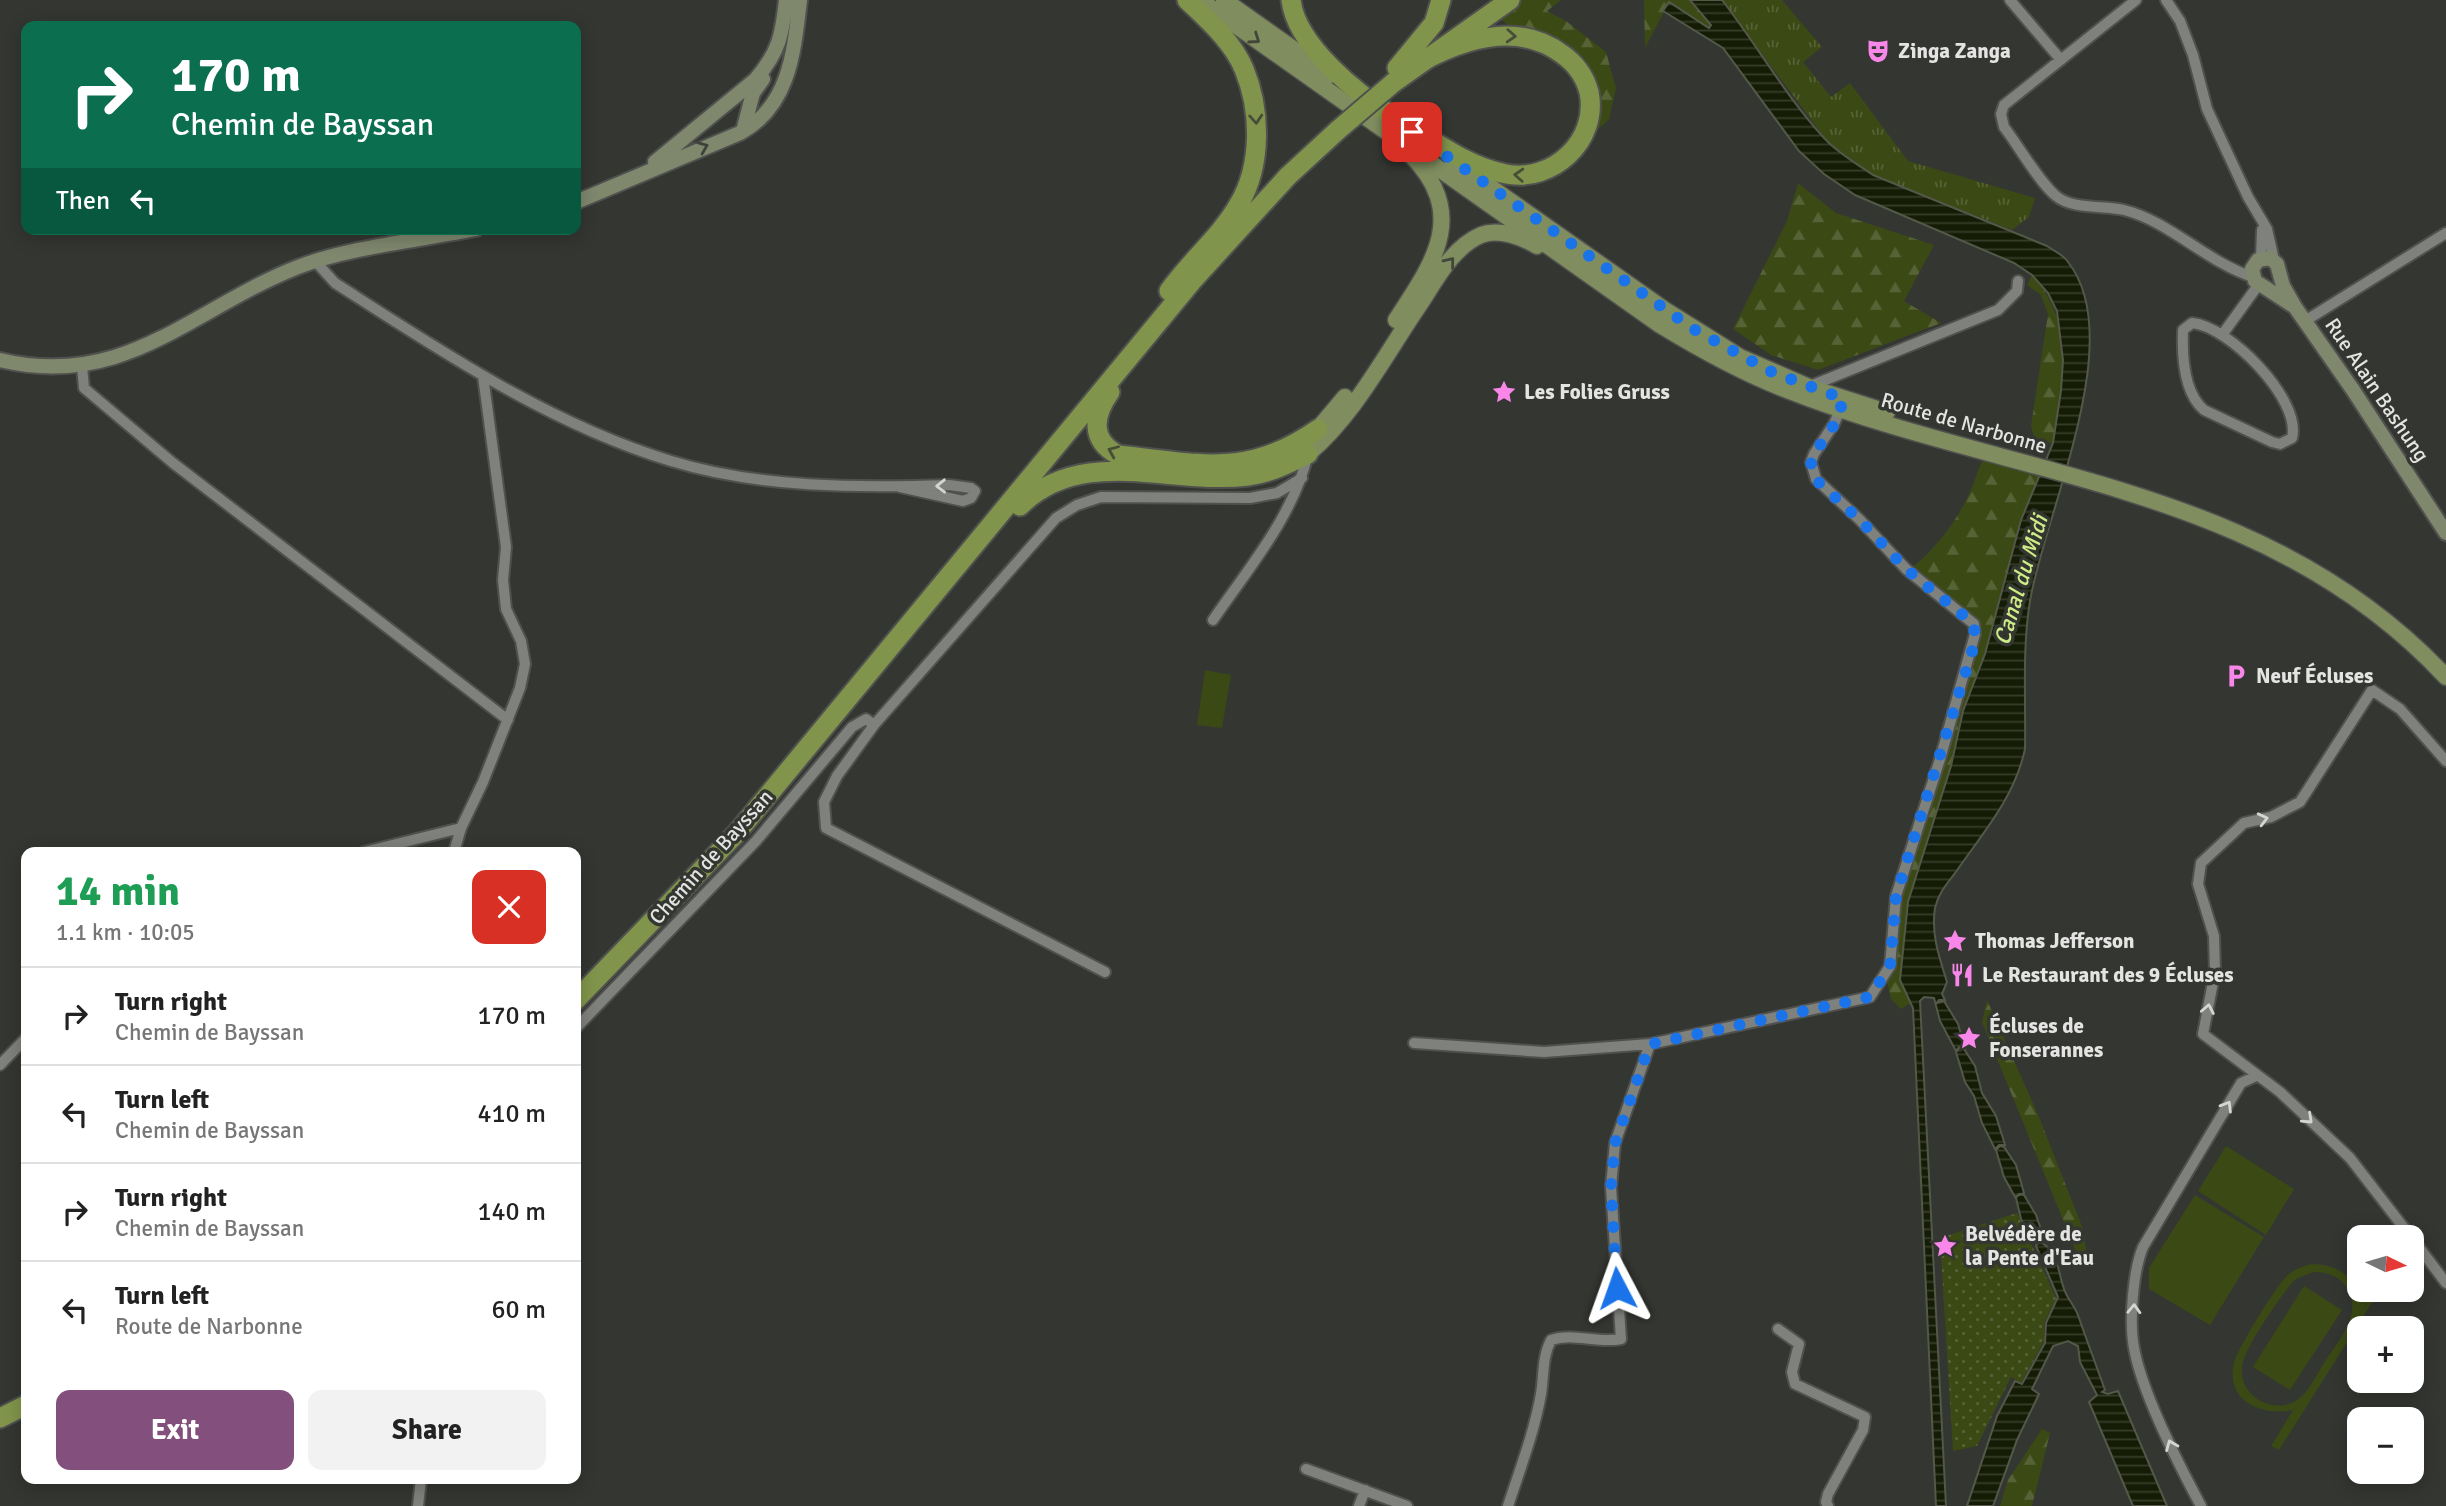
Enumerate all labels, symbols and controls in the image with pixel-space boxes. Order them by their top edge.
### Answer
one-way arrow [1506,29,1517,44]
one-way arrow [1247,31,1260,43]
theatre icon: Zinga Zanga [1864,37,1892,65]
place label: Zinga Zanga [1898,38,2011,64]
text: 170 m [171,45,301,105]
icon: right [56,49,147,140]
pin [1382,102,1442,162]
text: Chemin de Bayssan [171,105,434,144]
icon: arrive [1393,113,1431,151]
one-way arrow [1248,114,1263,125]
one-way arrow [697,142,709,156]
one-way arrow [1513,167,1524,182]
icon: left [124,182,162,220]
text: Then [56,185,110,217]
one-way arrow [1442,257,1454,270]
street label: Rue Alain Bashung [2319,313,2435,467]
place icon: Les Folies Gruss [1490,378,1518,406]
place label: Les Folies Gruss [1524,379,1670,405]
street label: Route de Narbonne [1878,387,2050,459]
one-way arrow [1108,445,1120,459]
one-way arrow [935,478,946,494]
water label: Canal du Midi [1987,509,2055,648]
parking icon: Neuf Écluses [2222,662,2250,690]
place label: Neuf Écluses [2256,662,2373,689]
street label: Chemin de Bayssan [644,784,778,930]
one-way arrow [2257,813,2269,827]
text: 14 min [56,866,180,917]
button: close [472,870,546,944]
text: 1.1 km · 10:05 [56,918,195,947]
place icon: Thomas Jefferson [1941,927,1969,955]
place label: Thomas Jefferson [1975,928,2134,954]
restaurant icon: Le Restaurant des 9 Écluses [1948,961,1976,989]
place label: Le Restaurant des 9 Écluses [1982,961,2233,988]
text: Turn right [115,986,227,1018]
icon: right [56,997,94,1035]
text: 170 m [477,1000,546,1032]
one-way arrow [2199,1003,2214,1015]
place label: Écluses de Fonserannes [1989,1012,2103,1063]
text: Chemin de Bayssan [115,1018,304,1047]
place icon: Écluses de Fonserannes [1955,1024,1983,1052]
text: Turn left [115,1084,209,1116]
icon: left [56,1095,94,1133]
text: 410 m [477,1098,546,1130]
one-way arrow [2219,1101,2232,1114]
one-way arrow [2300,1111,2313,1123]
text: Chemin de Bayssan [115,1116,304,1145]
text: Turn right [115,1182,227,1214]
icon: right [56,1193,94,1231]
text: 140 m [477,1196,546,1228]
text: Chemin de Bayssan [115,1214,304,1243]
place label: Belvédère de la Pente d'Eau [1965,1221,2094,1271]
north arrow [2347,1225,2424,1302]
map controls [2347,1225,2424,1484]
place icon: Belvédère de la Pente d'Eau [1931,1232,1959,1260]
position arrow [1580,1251,1654,1325]
text: Turn left [115,1280,209,1312]
icon: left [56,1291,94,1329]
text: 60 m [491,1294,546,1326]
one-way arrow [2127,1303,2142,1314]
text: Route de Narbonne [115,1312,303,1341]
button: + [2347,1316,2424,1393]
button: Exit [56,1390,294,1470]
button: Share [308,1390,546,1470]
button: − [2347,1407,2424,1484]
one-way arrow [2165,1440,2179,1452]

